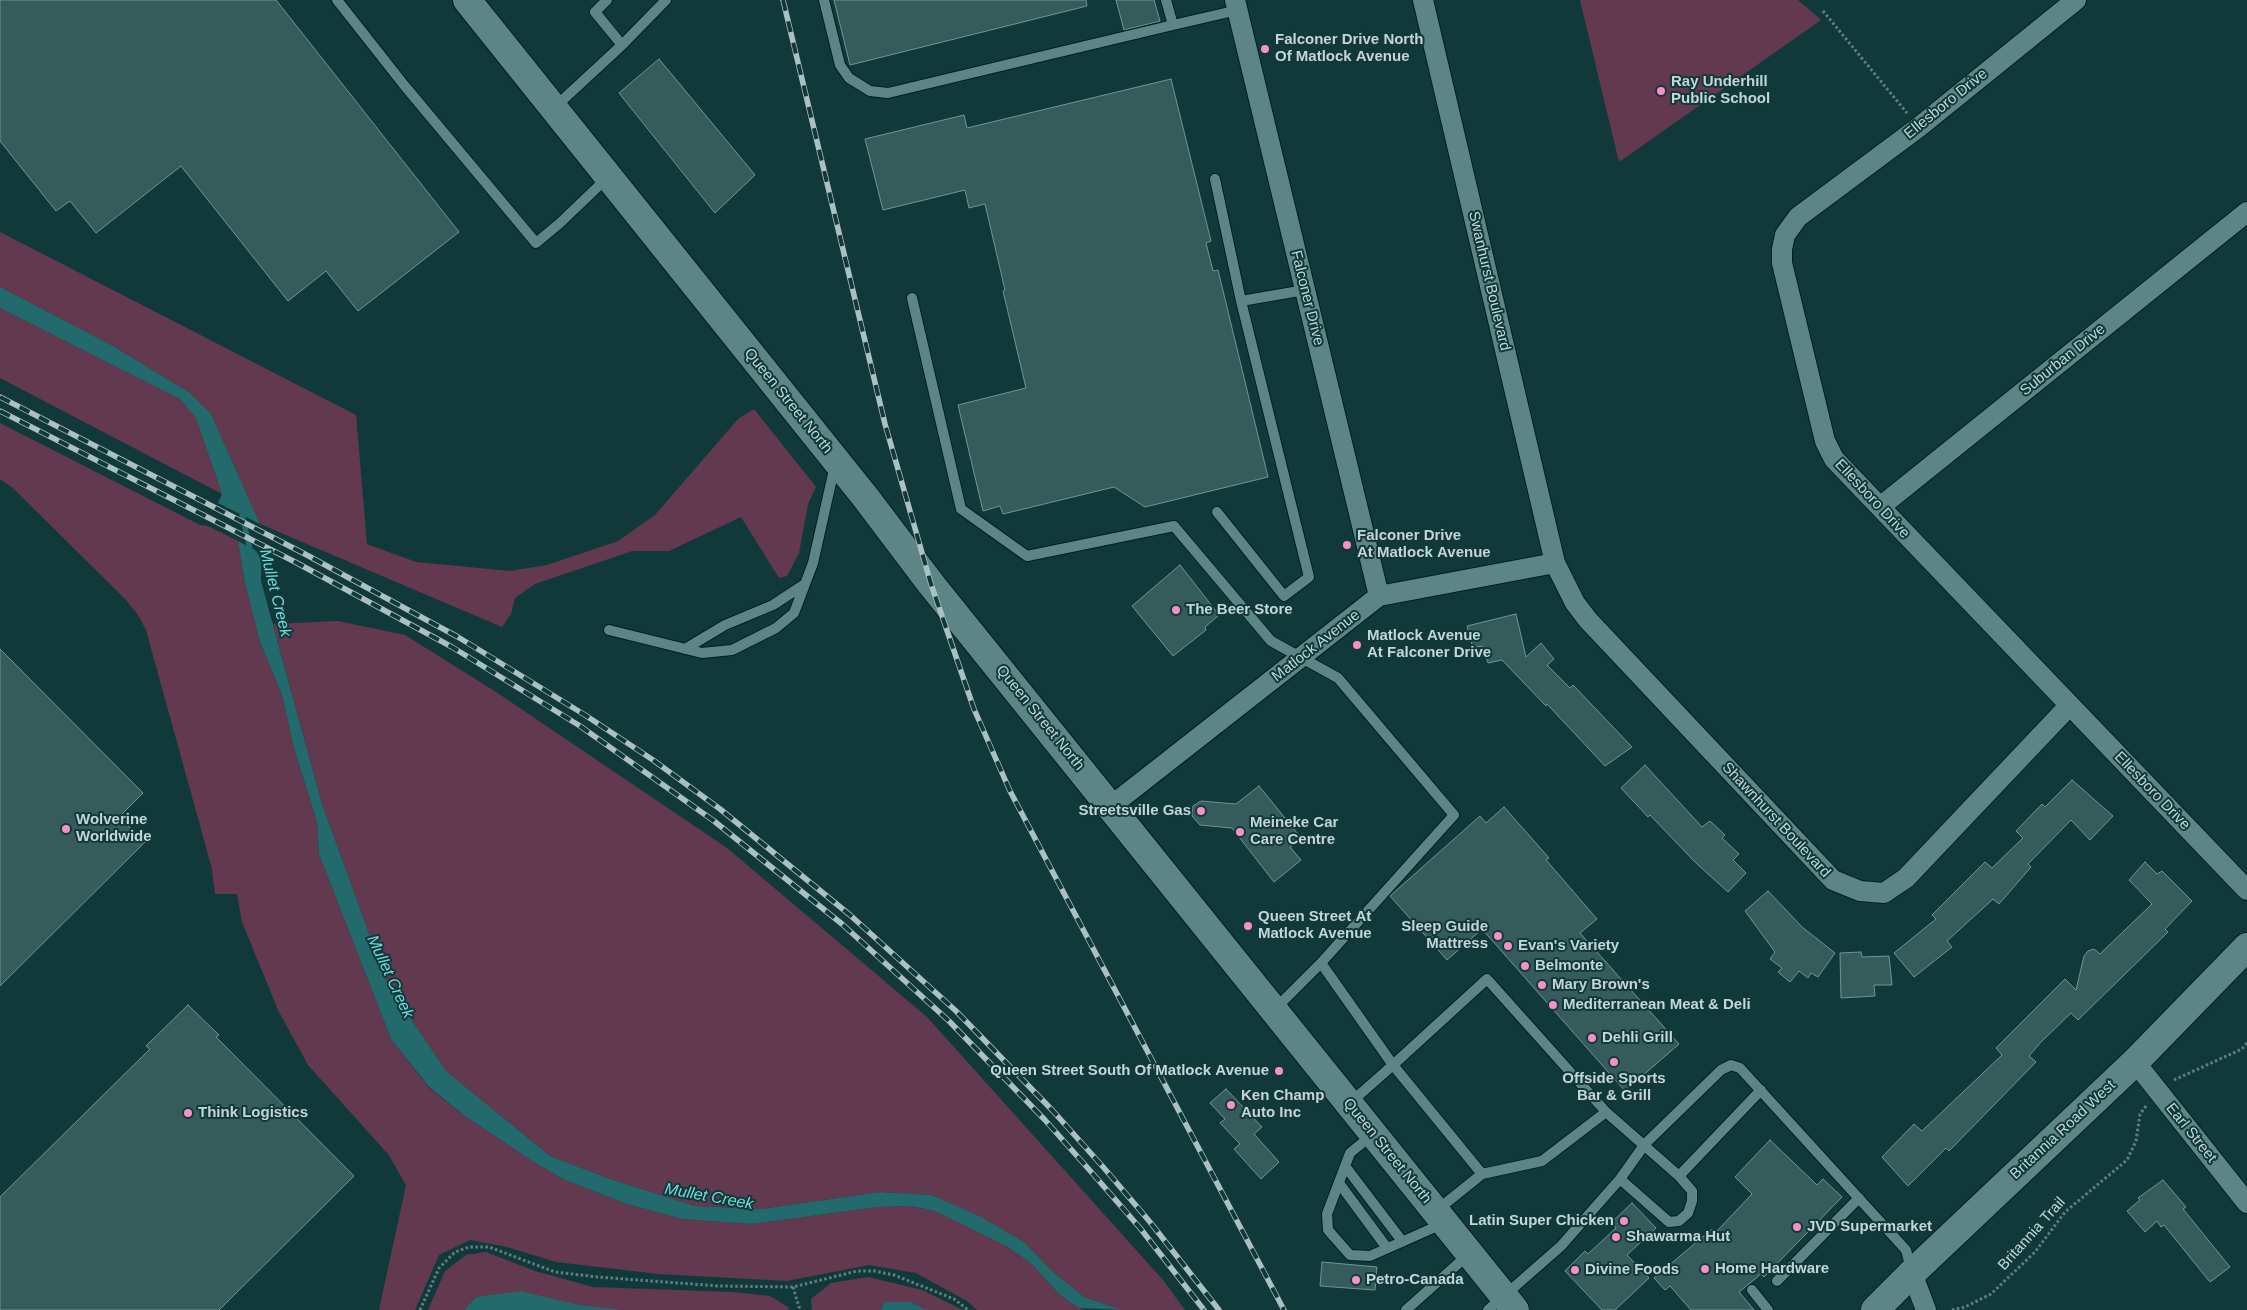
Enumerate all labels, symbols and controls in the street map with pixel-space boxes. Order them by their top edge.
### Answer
place label: Falconer Drive North Of Matlock Avenue [1275,31,1423,66]
marker: Falconer Drive North Of Matlock Avenue [1259,43,1271,55]
street label: Ellesboro Drive [1901,65,1991,143]
place label: Ray Underhill Public School [1671,73,1770,108]
marker: Ray Underhill Public School [1655,85,1667,97]
street label: Swanhurst Boulevard [1464,210,1514,352]
street label: Falconer Drive [1286,249,1328,347]
street label: Suburban Drive [2017,320,2109,400]
street label: Queen Street North [740,345,836,457]
street label: Ellesboro Drive [1831,456,1913,542]
place label: Falconer Drive At Matlock Avenue [1357,527,1491,562]
marker: Falconer Drive At Matlock Avenue [1341,539,1353,551]
water label: Mullet Creek [255,547,295,639]
place label: The Beer Store [1186,601,1293,619]
marker: The Beer Store [1170,604,1182,616]
street label: Matlock Avenue [1269,606,1363,686]
place label: Matlock Avenue At Falconer Drive [1367,627,1491,662]
marker: Matlock Avenue At Falconer Drive [1351,639,1363,651]
street label: Queen Street North [992,662,1088,774]
street label: Ellesboro Drive [2110,748,2194,834]
street label: Shawnhurst Boulevard [1718,759,1834,881]
place label: Streetsville Gas [1078,802,1191,820]
marker: Streetsville Gas [1195,805,1207,817]
place label: Wolverine Worldwide [76,811,152,846]
place label: Meineke Car Care Centre [1250,814,1338,849]
marker: Wolverine Worldwide [60,823,72,835]
marker: Meineke Car Care Centre [1234,826,1246,838]
place label: Queen Street At Matlock Avenue [1258,908,1372,943]
place label: Sleep Guide Mattress [1401,918,1488,953]
marker: Queen Street At Matlock Avenue [1242,920,1254,932]
marker: Sleep Guide Mattress [1492,930,1504,942]
water label: Mullet Creek [362,932,418,1022]
place label: Evan's Variety [1518,937,1619,955]
marker: Evan's Variety [1502,940,1514,952]
place label: Belmonte [1535,957,1603,975]
marker: Belmonte [1519,960,1531,972]
place label: Mary Brown's [1552,976,1650,994]
marker: Mary Brown's [1536,979,1548,991]
place label: Mediterranean Meat & Deli [1563,996,1751,1014]
marker: Mediterranean Meat & Deli [1547,999,1559,1011]
place label: Dehli Grill [1602,1029,1673,1047]
marker: Dehli Grill [1586,1032,1598,1044]
marker: Offside Sports Bar & Grill [1608,1056,1620,1068]
place label: Queen Street South Of Matlock Avenue [990,1062,1269,1080]
marker: Queen Street South Of Matlock Avenue [1273,1065,1285,1077]
place label: Offside Sports Bar & Grill [1562,1070,1666,1105]
street label: Britannia Road West [2007,1077,2119,1183]
place label: Ken Champ Auto Inc [1241,1087,1324,1122]
street label: Queen Street North [1339,1095,1435,1207]
marker: Ken Champ Auto Inc [1225,1099,1237,1111]
street label: Earl Street [2162,1100,2220,1166]
place label: Think Logistics [198,1104,308,1122]
marker: Think Logistics [182,1107,194,1119]
water label: Mullet Creek [663,1180,755,1214]
street label: Britannia Trail [1995,1194,2069,1274]
place label: Latin Super Chicken [1469,1212,1614,1230]
marker: Latin Super Chicken [1618,1215,1630,1227]
place label: JVD Supermarket [1807,1218,1932,1236]
marker: JVD Supermarket [1791,1221,1803,1233]
place label: Shawarma Hut [1626,1228,1730,1246]
marker: Shawarma Hut [1610,1231,1622,1243]
place label: Home Hardware [1715,1260,1829,1278]
place label: Divine Foods [1585,1261,1679,1279]
marker: Home Hardware [1699,1263,1711,1275]
marker: Divine Foods [1569,1264,1581,1276]
place label: Petro-Canada [1366,1271,1464,1289]
marker: Petro-Canada [1350,1274,1362,1286]

